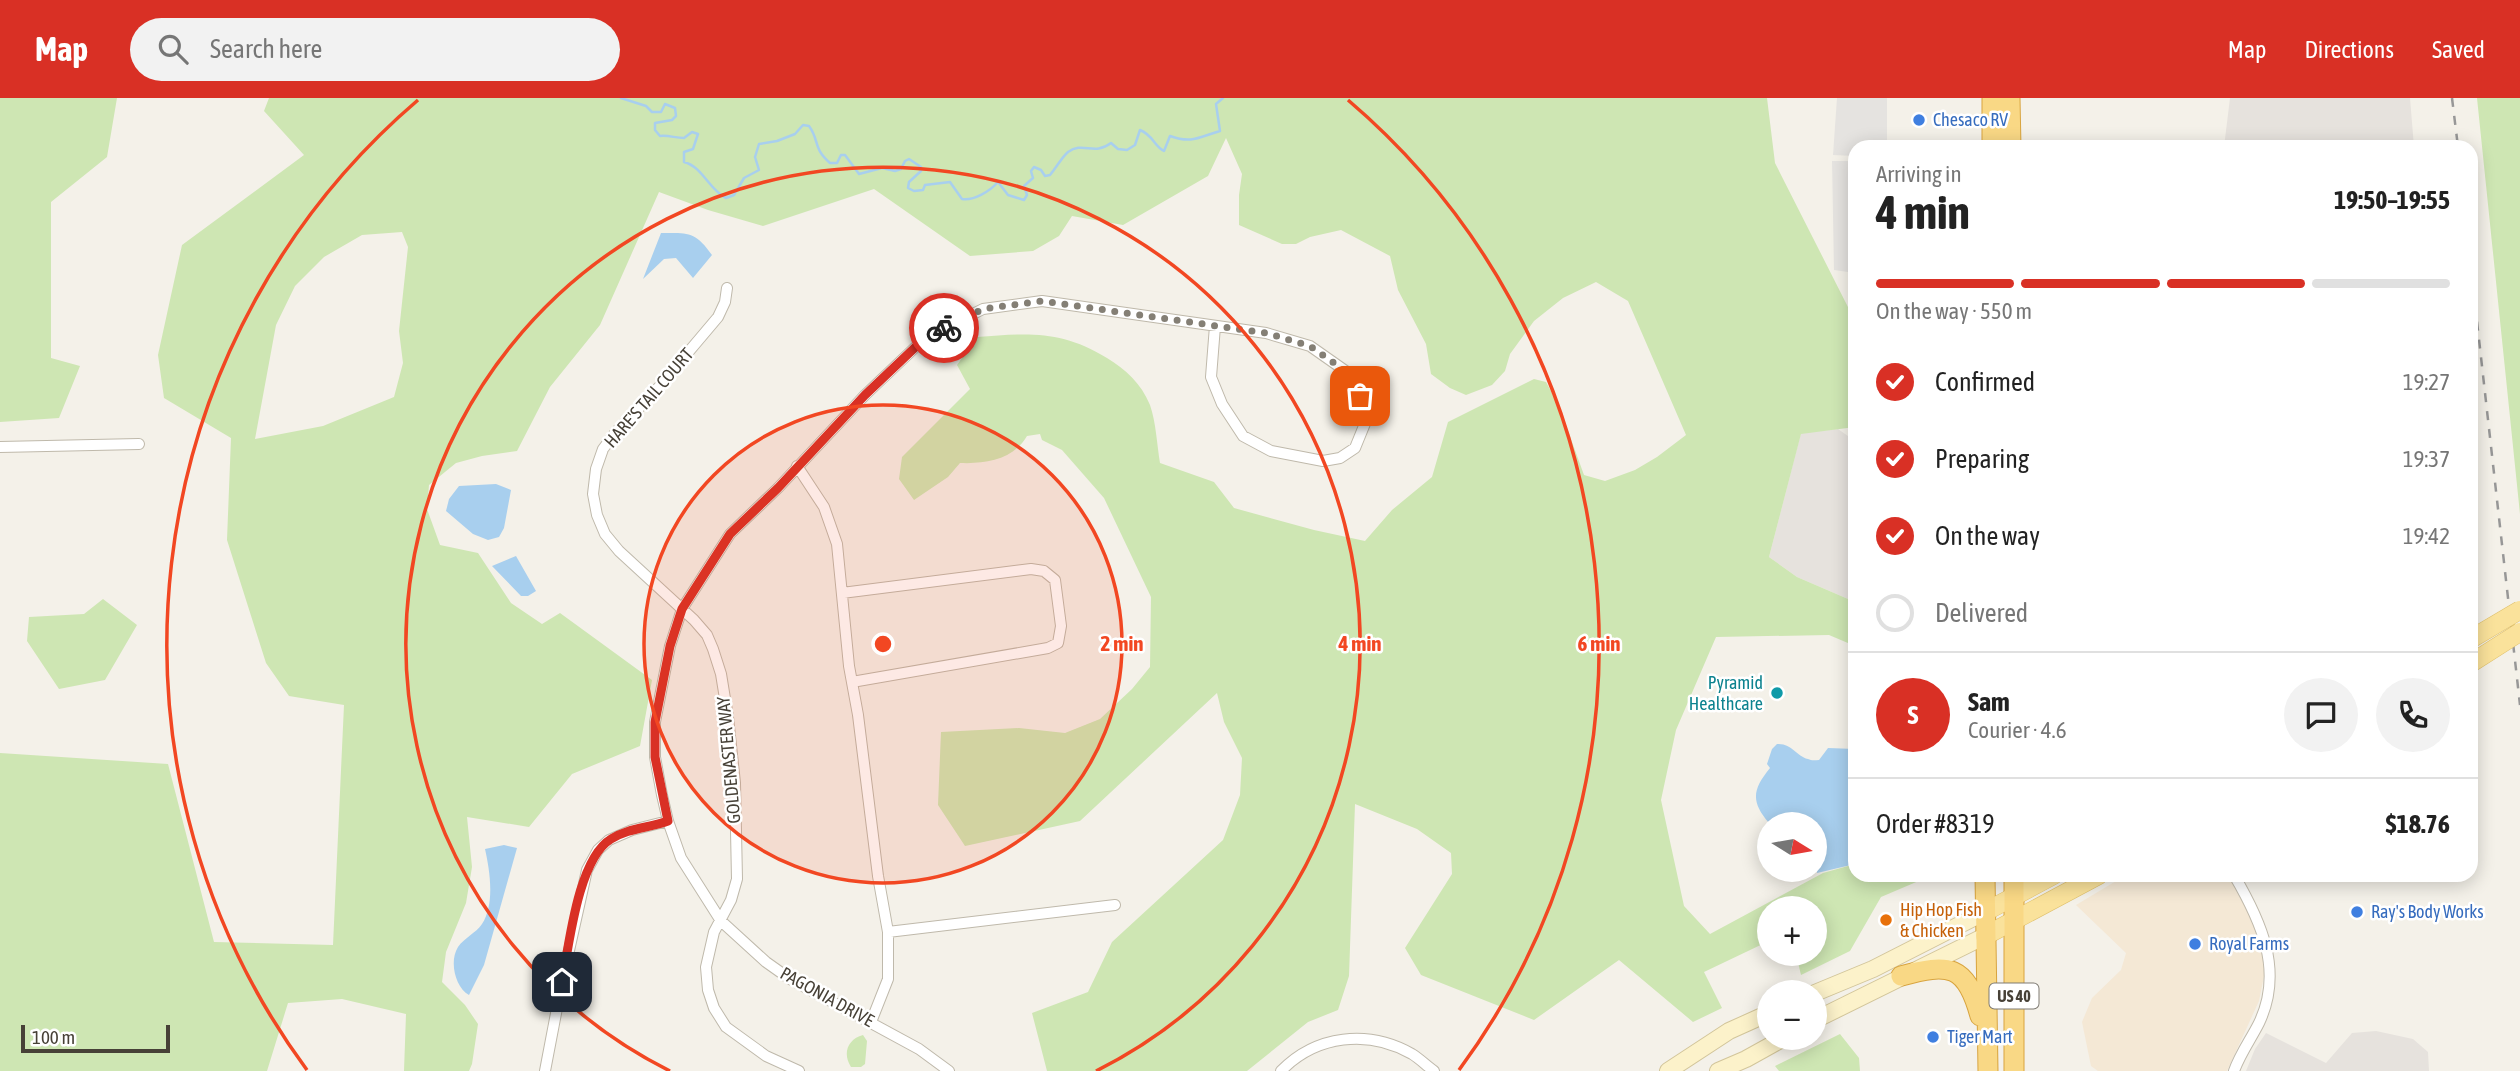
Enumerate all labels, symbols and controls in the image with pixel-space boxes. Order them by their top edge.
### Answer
search box [130,18,620,81]
text: Map [35,30,88,68]
icon: search [154,30,192,68]
text: Search here [210,34,322,64]
text: Map [2228,36,2266,63]
text: Directions [2304,36,2394,63]
text: Saved [2432,36,2485,63]
place label: Chesaco RV [1933,109,2008,130]
marker: Chesaco RV [1911,112,1927,128]
text: Arriving in [1876,161,1962,187]
text: 19:50–19:55 [2334,185,2450,215]
text: 4 min [1876,186,1970,239]
courier [909,293,979,363]
text: On the way · 550 m [1876,298,2032,324]
icon: bike [925,309,963,347]
street label: HARE'S TAIL COURT [600,344,698,452]
icon: check [1876,363,1914,401]
pin [1330,366,1390,426]
text: Confirmed [1935,367,2035,397]
text: 19:27 [2403,369,2450,395]
icon: bag [1341,377,1379,415]
icon: check [1876,440,1914,478]
text: Preparing [1935,444,2029,474]
text: 19:37 [2403,446,2450,472]
icon: check [1876,517,1914,555]
text: On the way [1935,521,2040,551]
text: 19:42 [2403,523,2450,549]
text: Delivered [1935,598,2028,628]
text: 2 min [1101,631,1143,655]
text: 4 min [1338,631,1381,655]
text: 6 min [1578,631,1620,655]
centre of rings [871,632,895,656]
place label: Pyramid Healthcare [1689,672,1763,714]
button: chat [2284,678,2358,752]
button: phone [2376,678,2450,752]
marker: Pyramid Healthcare [1769,685,1785,701]
text: Sam [1968,687,2010,717]
street label: GOLDENASTER WAY [712,696,745,824]
text: S [1908,700,1918,730]
text: Courier · 4.6 [1968,717,2067,743]
text: Order #8319 [1876,809,1995,839]
text: $18.76 [2386,809,2450,839]
north arrow [1757,812,1827,882]
map controls [1757,812,1827,1050]
button: + [1757,896,1827,966]
place label: Hip Hop Fish & Chicken [1900,899,1982,941]
place label: Ray's Body Works [2371,901,2484,922]
marker: Ray's Body Works [2349,904,2365,920]
marker: Hip Hop Fish & Chicken [1878,912,1894,928]
place label: Royal Farms [2209,933,2289,954]
marker: Royal Farms [2187,936,2203,952]
pin [532,952,592,1012]
street label: PAGONIA DRIVE [777,962,878,1031]
icon: home [543,963,581,1001]
button: − [1757,980,1827,1050]
road number: US 40 [1990,983,2038,1008]
scale bar [21,1022,170,1054]
text: 100 m [32,1026,75,1048]
place label: Tiger Mart [1947,1026,2013,1047]
marker: Tiger Mart [1925,1029,1941,1045]

